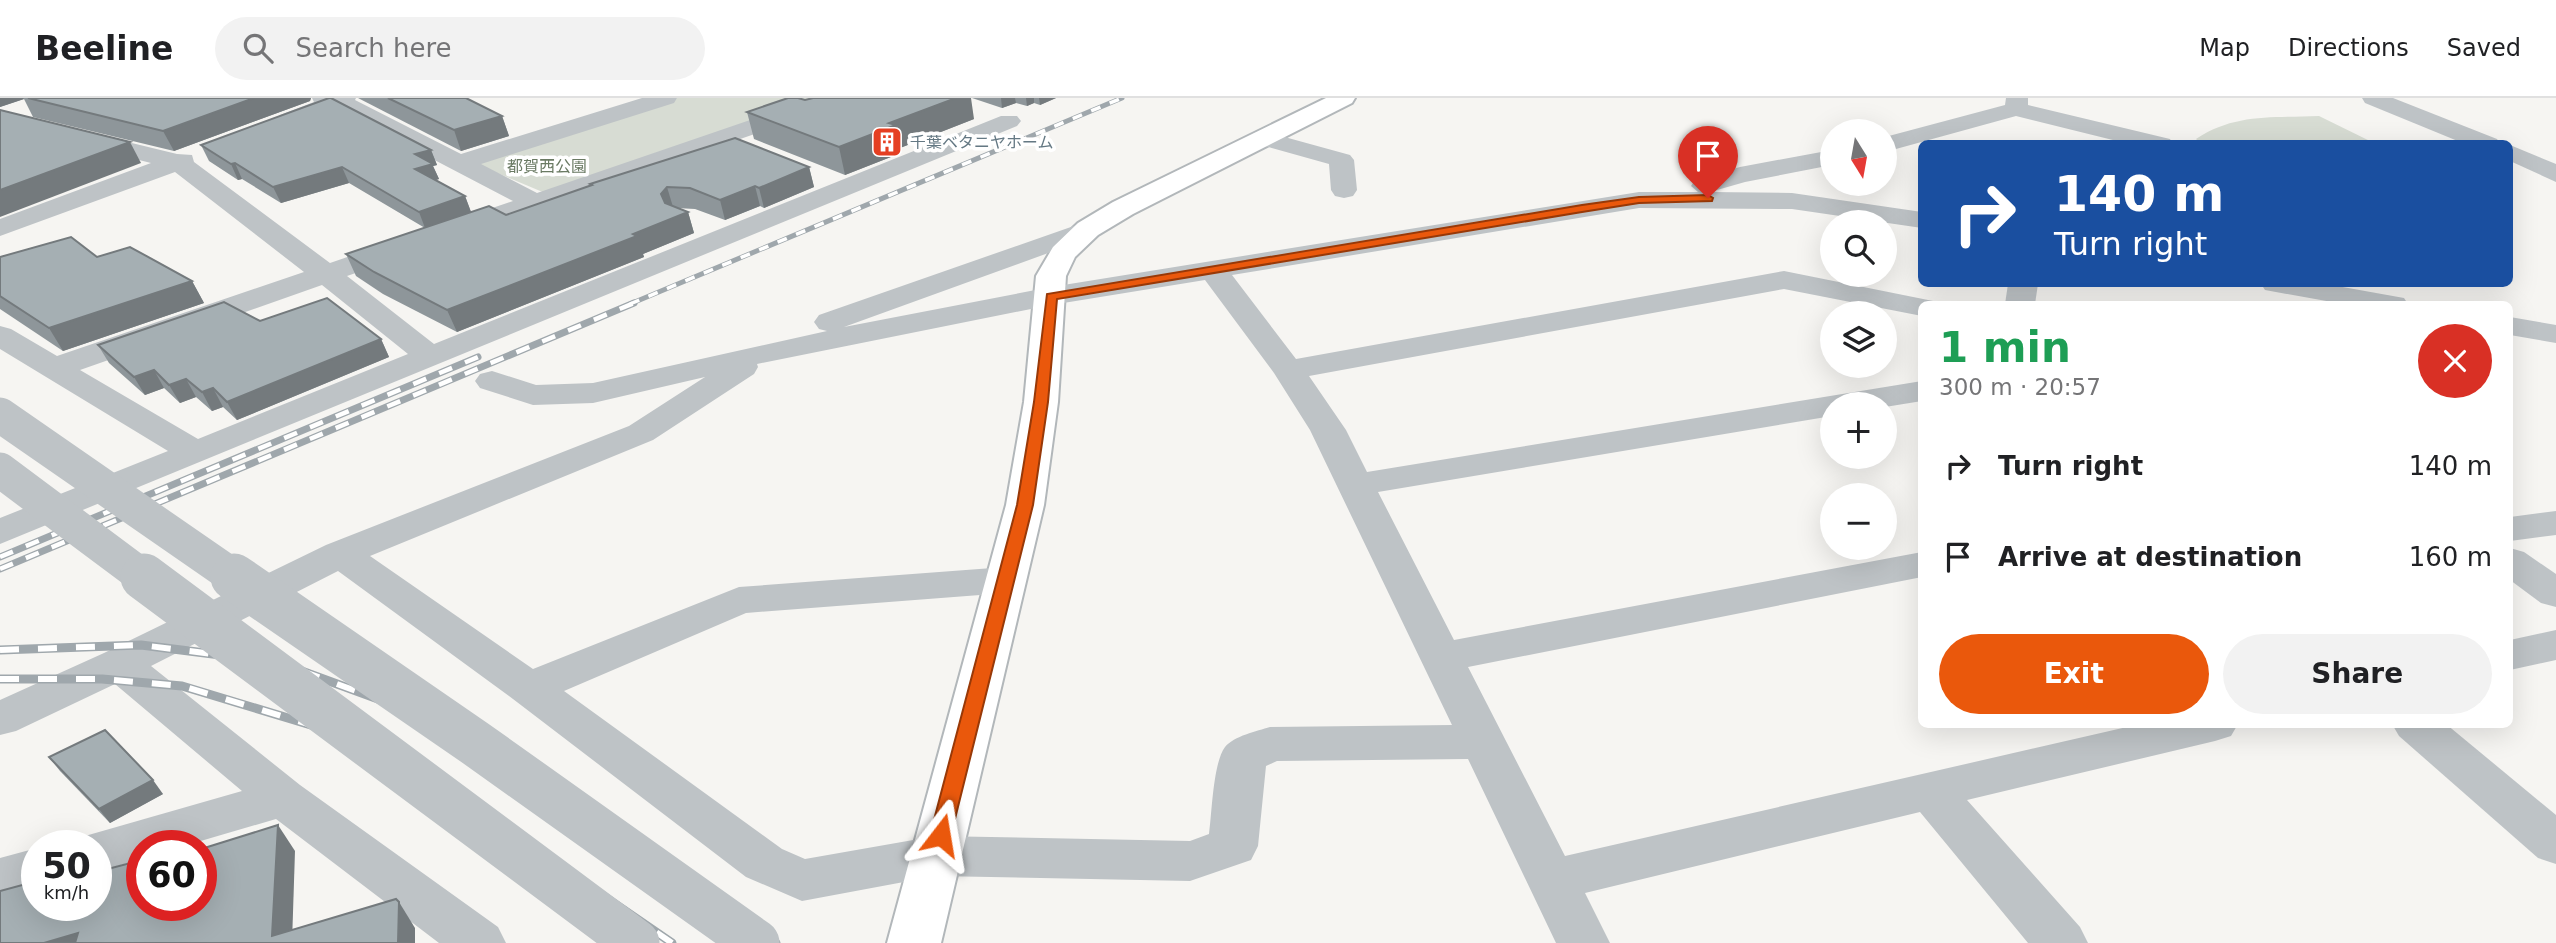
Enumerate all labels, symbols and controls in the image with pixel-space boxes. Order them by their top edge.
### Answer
search box [215,17,705,80]
text: Beeline [35,29,173,68]
icon: search [239,29,277,67]
text: Search here [295,33,452,63]
text: Map [2199,34,2250,62]
text: Directions [2288,34,2409,62]
text: Saved [2447,34,2521,62]
north arrow [1820,119,1897,196]
map controls [1820,119,1897,560]
building icon: 千葉ベタニヤホーム [870,125,904,159]
pin [1678,126,1738,198]
place label: 千葉ベタニヤホーム [910,133,1054,152]
icon: arrive [1689,137,1727,175]
park label: 都賀西公園 [507,157,587,176]
text: 140 m [2054,166,2224,223]
icon: right [1939,168,2030,259]
button: search [1820,210,1897,287]
text: Turn right [2054,225,2207,263]
button: layers [1820,301,1897,378]
text: 1 min [1939,323,2071,372]
button: close [2418,324,2492,398]
text: 300 m · 20:57 [1939,374,2101,400]
button: + [1820,392,1897,469]
icon: right [1939,447,1977,485]
text: Turn right [1998,451,2143,481]
text: 140 m [2409,451,2492,481]
button: − [1820,483,1897,560]
icon: arrive [1939,538,1977,576]
text: Arrive at destination [1998,542,2302,572]
text: 160 m [2409,542,2492,572]
button: Exit [1939,634,2209,714]
button: Share [2223,634,2492,714]
position arrow [904,798,978,872]
speed limit sign: 60 [126,830,217,921]
text: 50 [42,846,91,886]
text: km/h [44,882,89,903]

